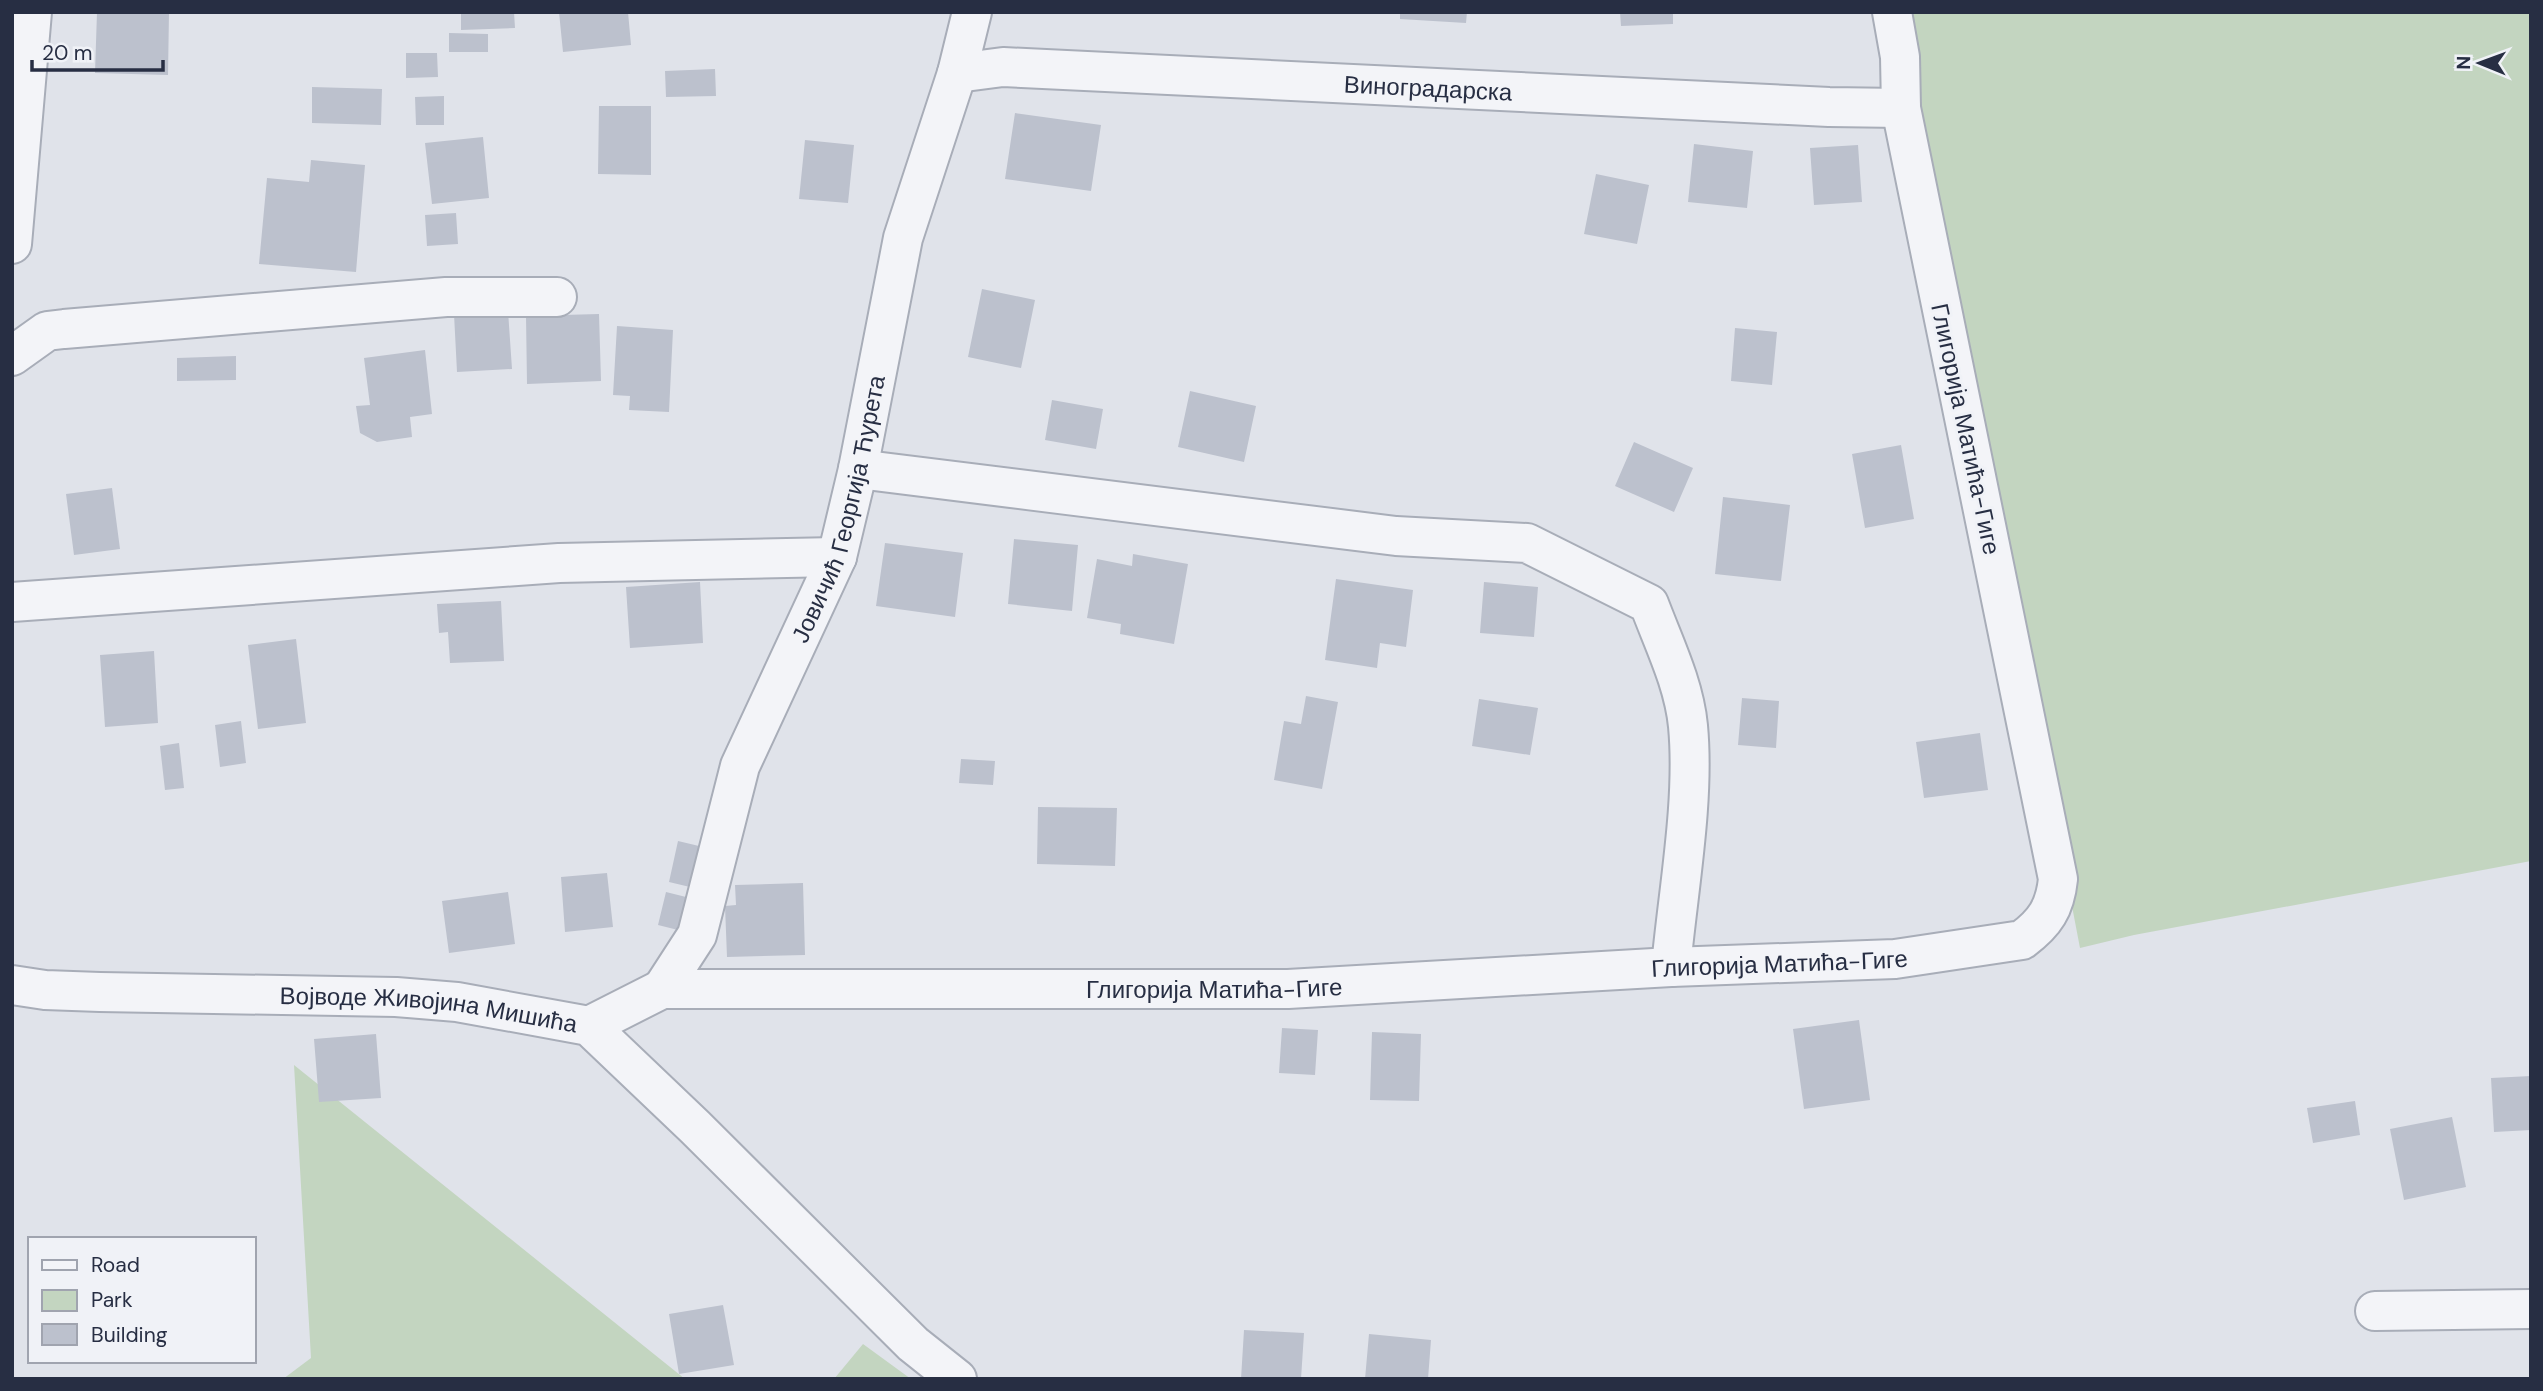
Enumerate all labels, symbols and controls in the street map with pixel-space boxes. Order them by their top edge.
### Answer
scale bar [32,28,163,72]
north arrow [2445,28,2515,98]
text: 20 m [42,39,93,67]
text: N [2451,56,2476,70]
street label: Виноградарска [1343,68,1514,107]
street label: Глигорија Матића-Гиге [1924,300,2008,558]
street label: Јовичић Георгија Ћурета [784,372,892,647]
street label: Глигорија Матића-Гиге [1650,942,1910,984]
street label: Глигорија Матића-Гиге [1086,970,1343,1005]
street label: Војводе Живојина Мишића [279,980,581,1039]
legend [28,1237,256,1363]
text: Road [91,1251,140,1279]
text: Park [91,1286,133,1314]
text: Building [91,1321,168,1349]

